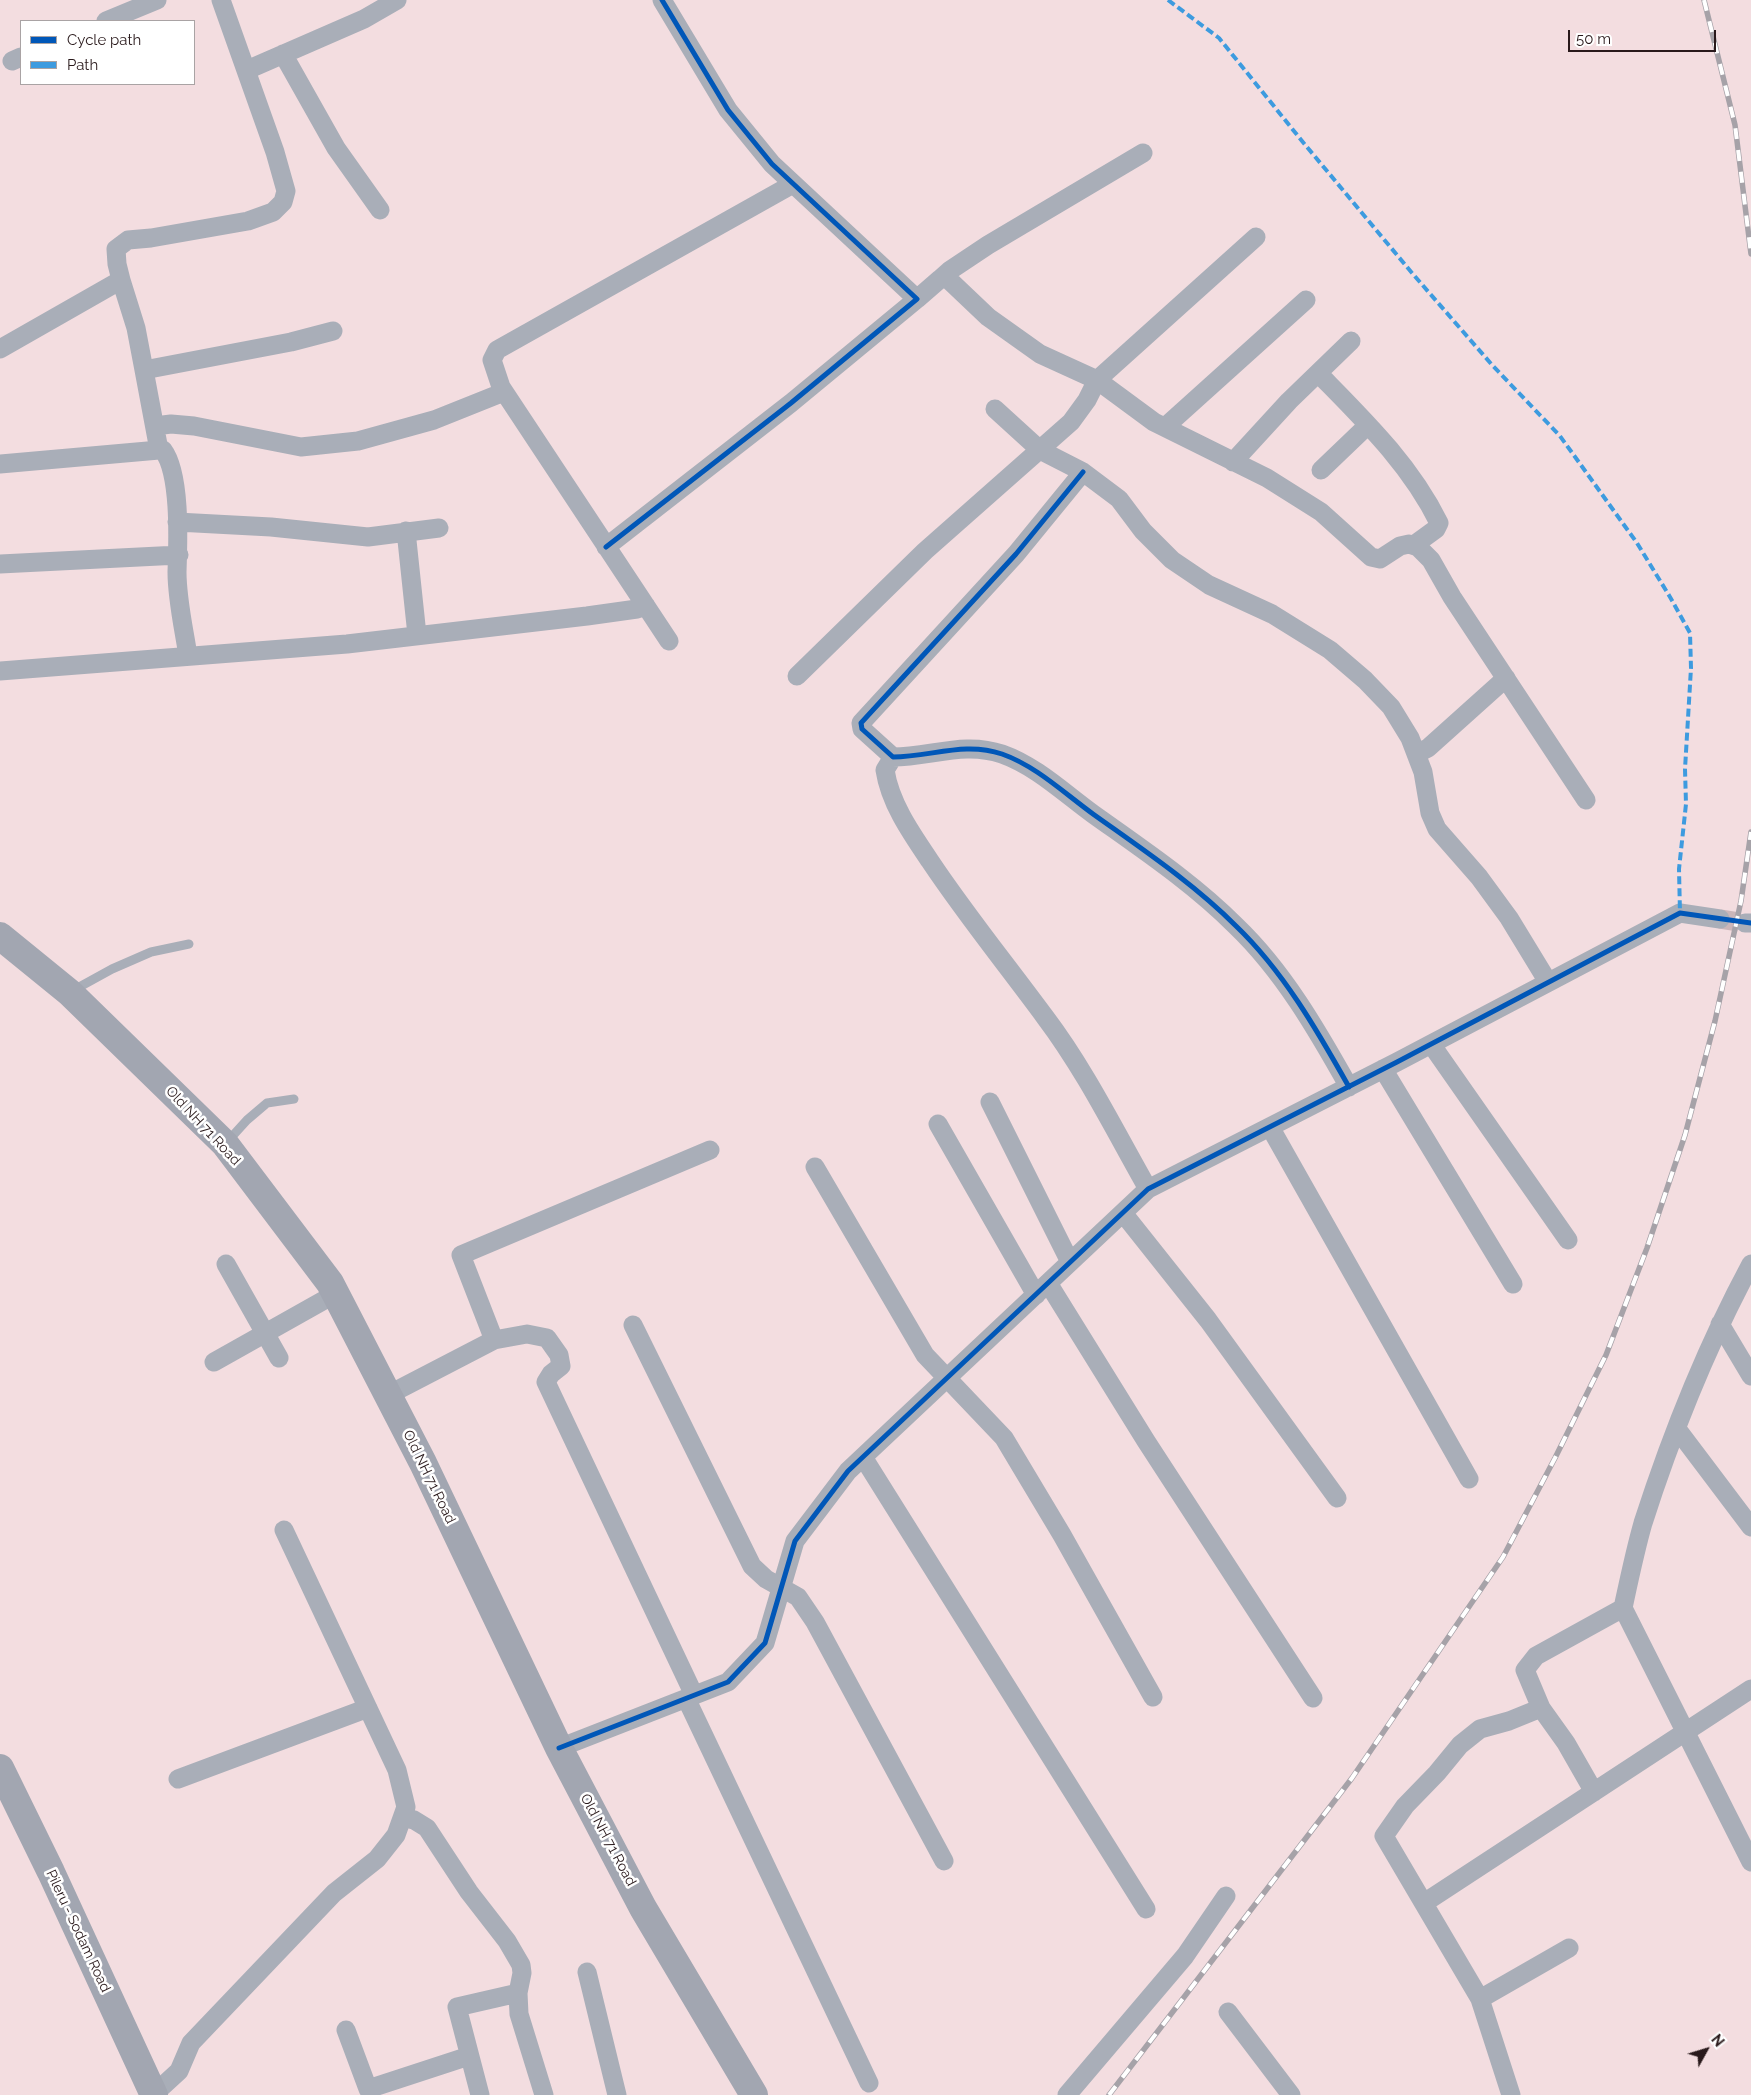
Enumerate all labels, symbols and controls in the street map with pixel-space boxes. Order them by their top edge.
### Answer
legend [20,20,195,85]
scale bar [1571,20,1718,52]
text: 50 m [1576,30,1611,48]
text: Cycle path [67,31,141,49]
text: Path [67,56,98,74]
street label: Old NH 71 Road [162,1083,244,1169]
street label: Old NH 71 Road [399,1428,459,1526]
street label: Old NH 71 Road [577,1791,639,1889]
street label: Pileru - Sodam Road [42,1867,114,1995]
north arrow [1681,2025,1731,2075]
text: N [1708,2031,1727,2050]

